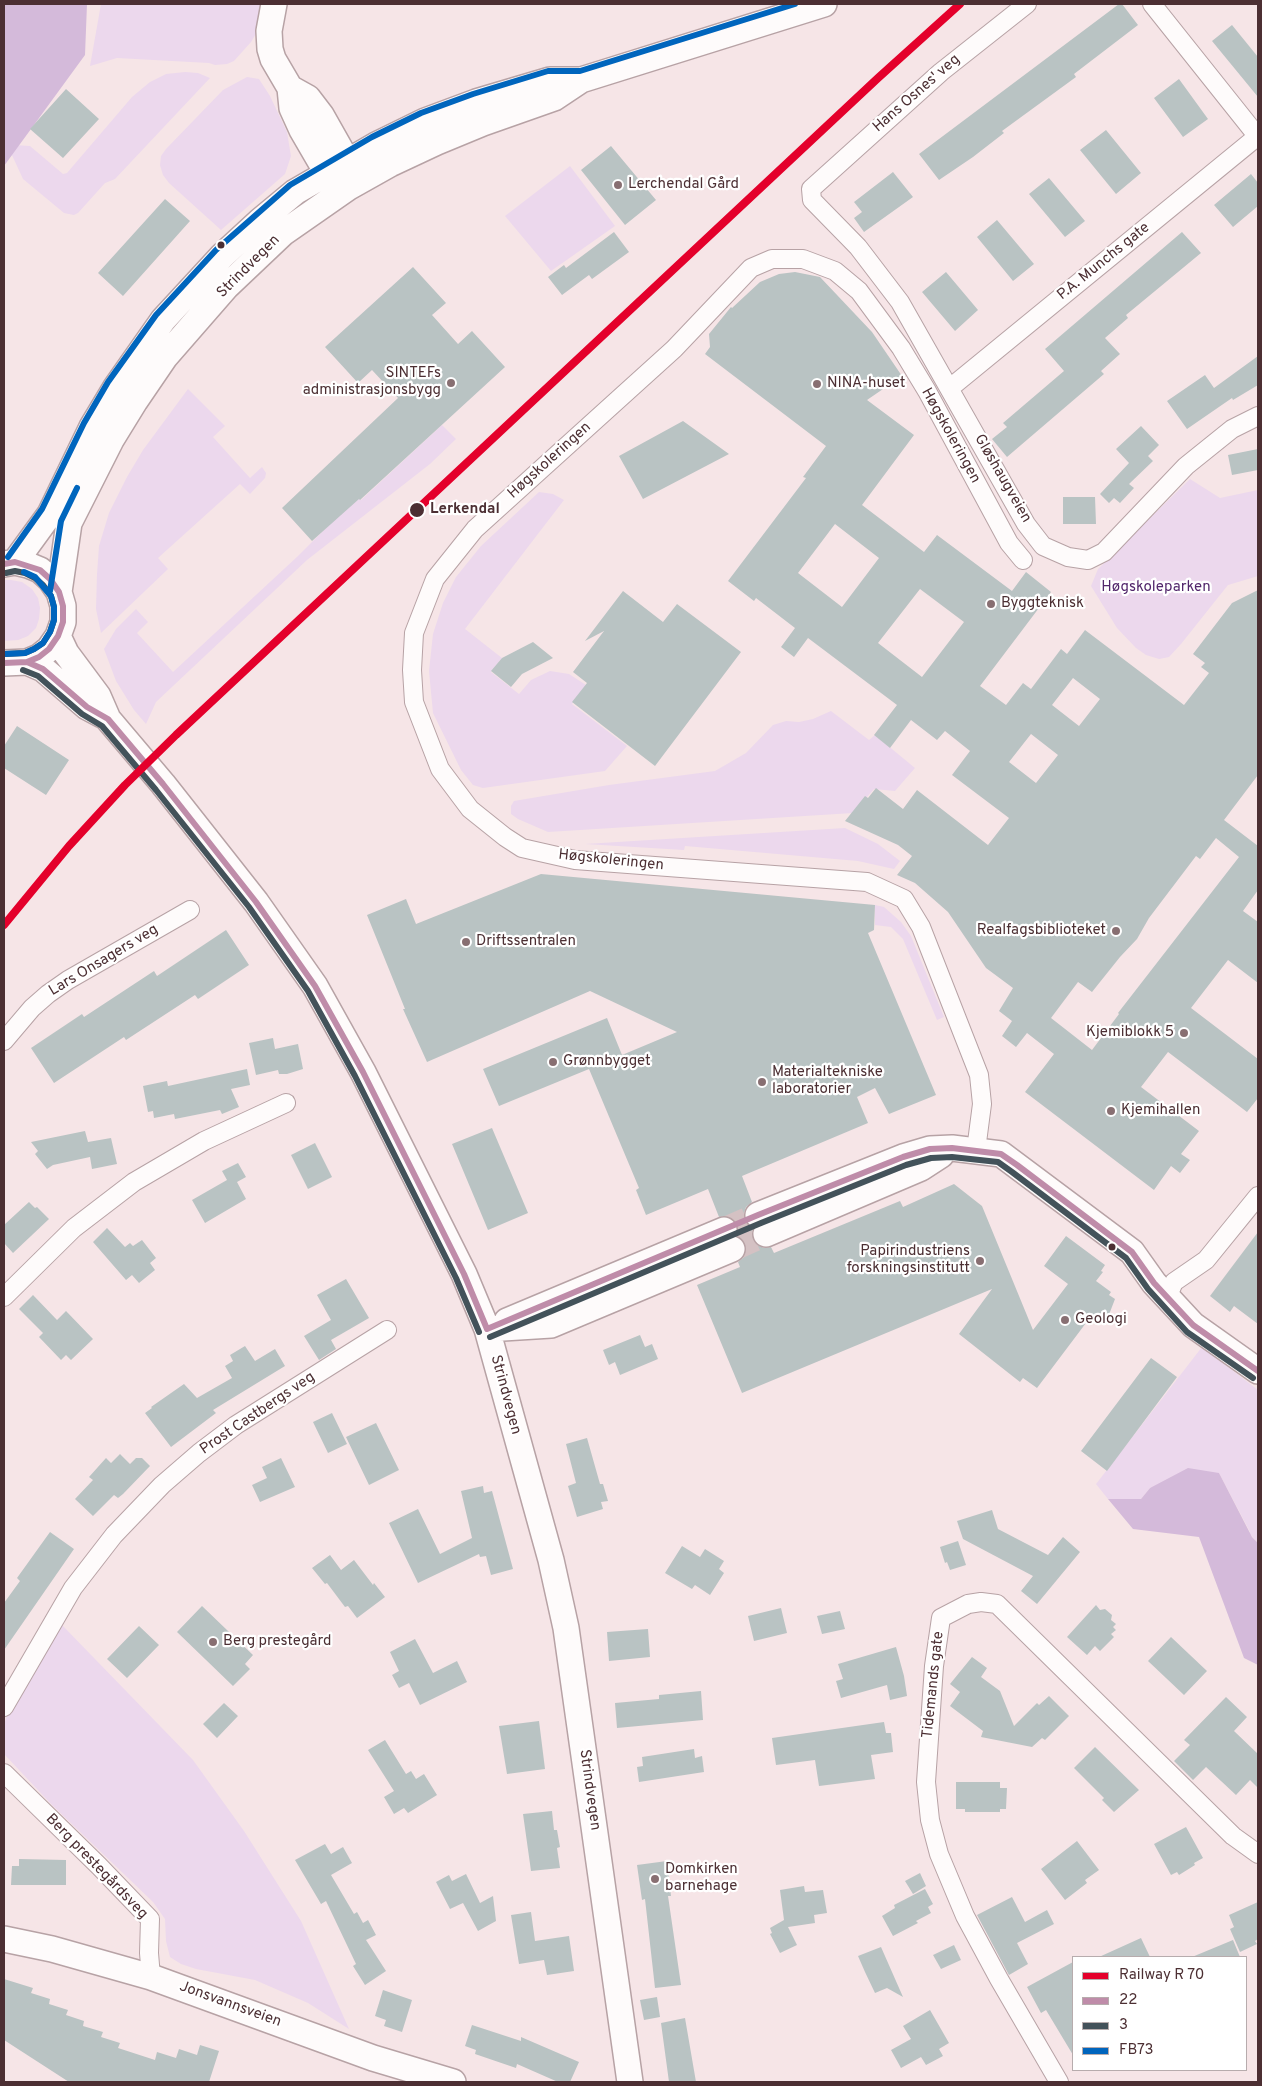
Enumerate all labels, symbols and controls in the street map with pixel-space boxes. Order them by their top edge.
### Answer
street label: Hans Osnes' veg [870,51,964,137]
place label: Lerchendal Gård [628,176,739,194]
marker: Lerchendal Gård [612,179,624,191]
street label: P.A. Munchs gate [1054,219,1154,305]
street label: Strindvegen [214,232,284,302]
unlabelled marker [216,240,226,250]
place label: SINTEFs administrasjonsbygg [303,365,441,400]
place label: NINA-huset [827,375,905,393]
marker: SINTEFs administrasjonsbygg [445,377,457,389]
marker: NINA-huset [811,378,823,390]
street label: Høgskoleringen [916,385,984,487]
street label: Høgskoleringen [505,419,595,503]
street label: Gløshaugveien [969,432,1035,526]
marker: Lerkendal [408,501,426,519]
place label: Lerkendal [430,501,500,519]
park label: Høgskoleparken [1101,579,1211,597]
place label: Byggteknisk [1001,595,1084,613]
marker: Byggteknisk [985,598,997,610]
street label: Høgskoleringen [557,847,665,875]
street label: Lars Onsagers veg [46,921,162,1001]
place label: Realfagsbiblioteket [977,922,1106,940]
marker: Realfagsbiblioteket [1110,925,1122,937]
place label: Driftssentralen [476,933,576,951]
marker: Driftssentralen [460,936,472,948]
place label: Kjemiblokk 5 [1086,1024,1174,1042]
marker: Kjemiblokk 5 [1178,1027,1190,1039]
place label: Grønnbygget [563,1053,651,1071]
marker: Grønnbygget [547,1056,559,1068]
place label: Materialtekniske laboratorier [772,1064,883,1099]
marker: Materialtekniske laboratorier [756,1076,768,1088]
place label: Kjemihallen [1121,1102,1200,1120]
marker: Kjemihallen [1105,1105,1117,1117]
unlabelled marker [1107,1242,1117,1252]
place label: Papirindustriens forskningsinstitutt [847,1243,970,1278]
marker: Papirindustriens forskningsinstitutt [974,1255,986,1267]
place label: Geologi [1075,1311,1127,1329]
marker: Geologi [1059,1314,1071,1326]
street label: Strindvegen [486,1353,524,1437]
street label: Prost Castbergs veg [197,1369,319,1459]
street label: Tidemands gate [919,1631,949,1739]
place label: Berg prestegård [223,1633,331,1651]
marker: Berg prestegård [207,1636,219,1648]
street label: Strindvegen [574,1748,604,1832]
street label: Berg prestegårdsveg [41,1811,151,1923]
place label: Domkirken barnehage [665,1861,738,1896]
marker: Domkirken barnehage [649,1873,661,1885]
legend [1072,1956,1247,2071]
text: Railway R 70 [1119,1966,1204,1985]
street label: Jonsvannsveien [177,1978,283,2032]
text: 22 [1119,1991,1137,2010]
text: 3 [1119,2016,1128,2035]
text: FB73 [1119,2041,1154,2060]

